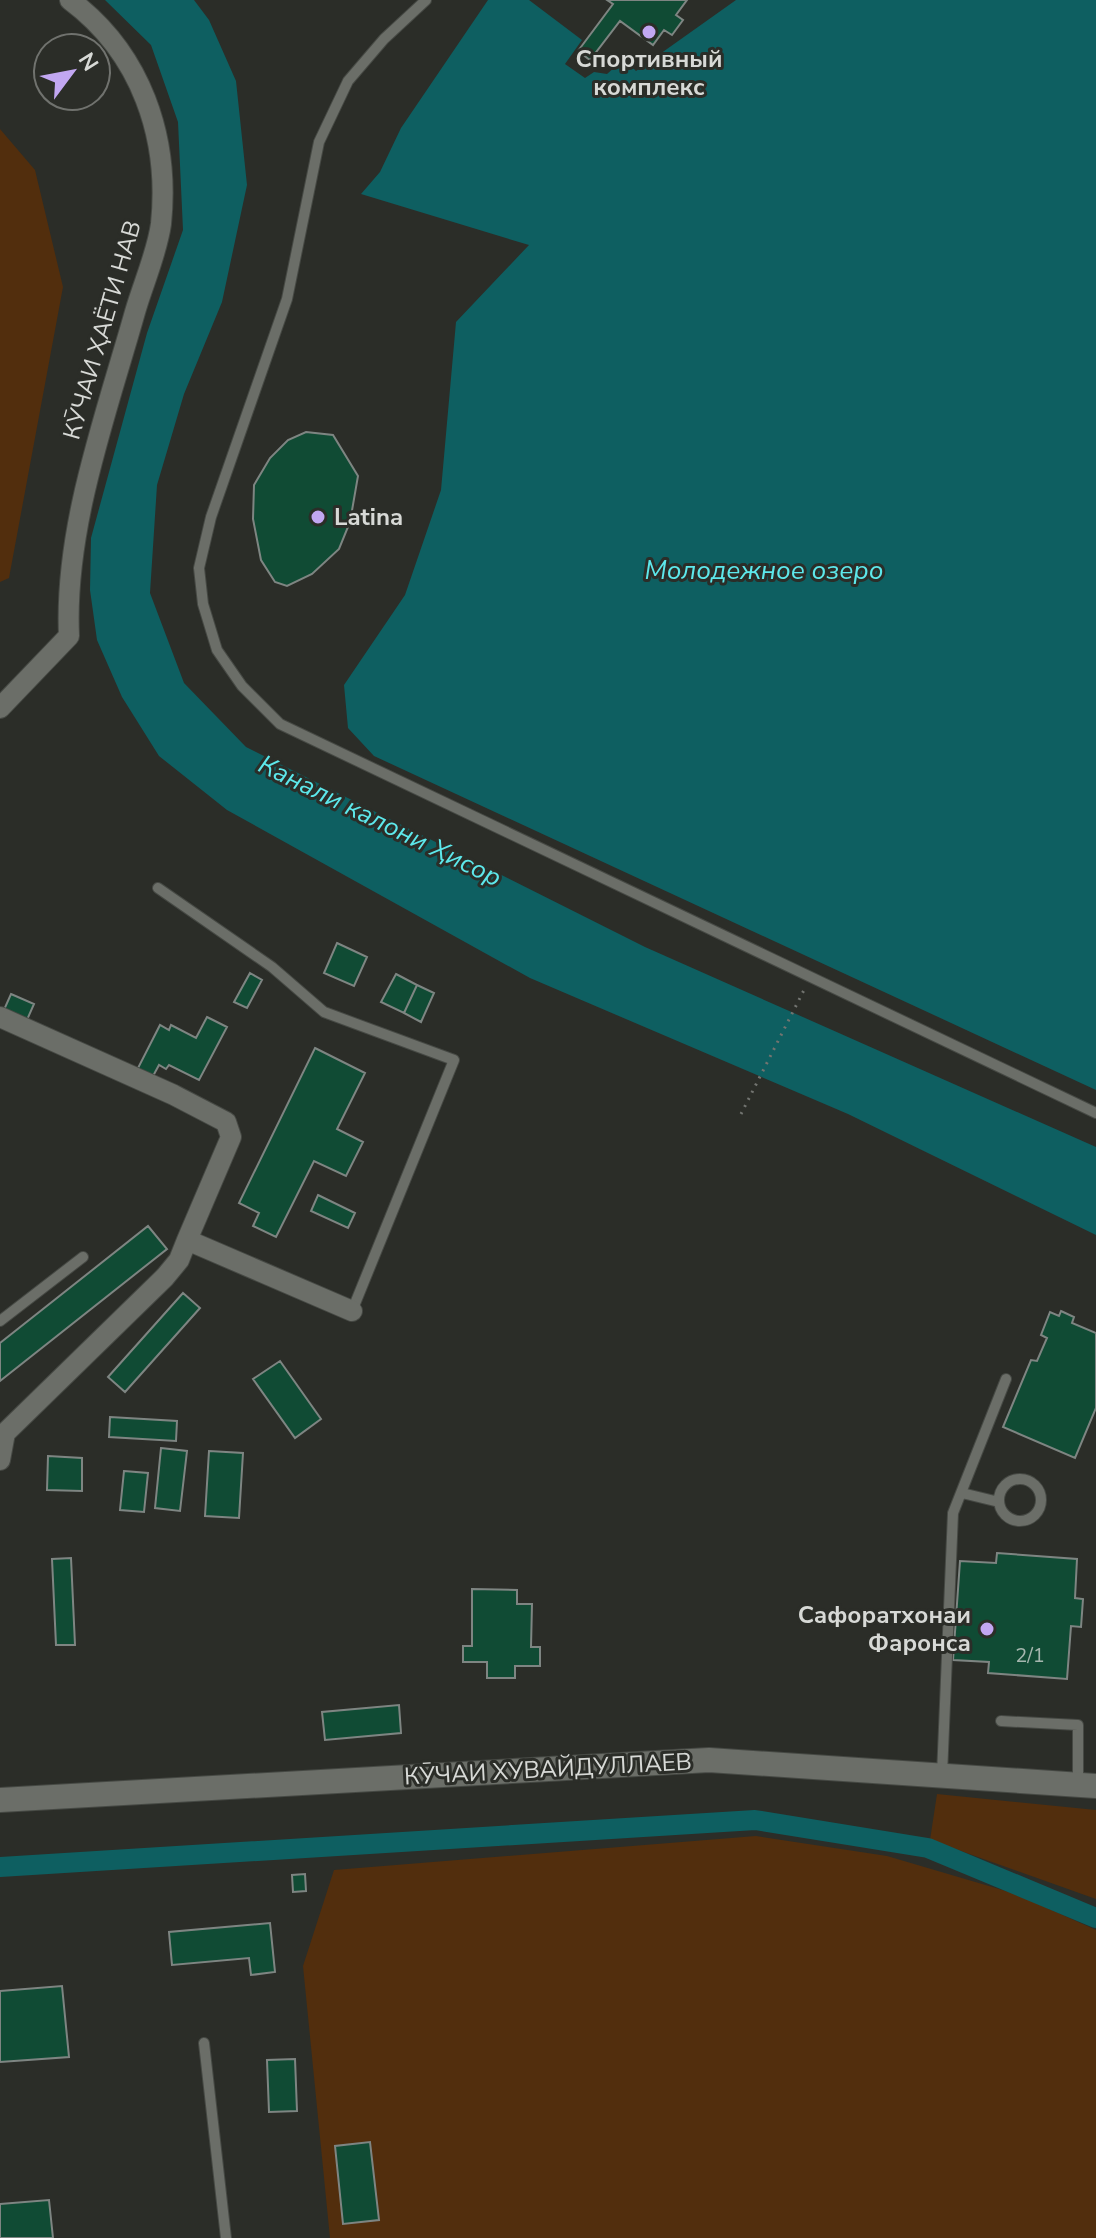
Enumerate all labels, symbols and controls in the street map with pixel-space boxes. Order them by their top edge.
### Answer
marker: Спортивный комплекс [640,23,658,41]
north arrow [32,32,112,112]
place label: Спортивный комплекс [576,43,722,103]
text: N [71,47,105,77]
street label: КӮЧАИ ҲАЁТИ НАВ [55,217,149,443]
place label: Latina [334,501,403,533]
marker: Latina [309,508,327,526]
water label: Молодежное озеро [645,553,883,588]
water label: Канали калони Ҳисор [253,747,507,895]
place label: Сафоратхонаи Фаронса [798,1599,971,1659]
marker: Сафоратхонаи Фаронса [978,1620,996,1638]
house number: 2/1 [1015,1642,1045,1669]
street label: КӮЧАИ ХУВАЙДУЛЛАЕВ [403,1745,693,1793]

